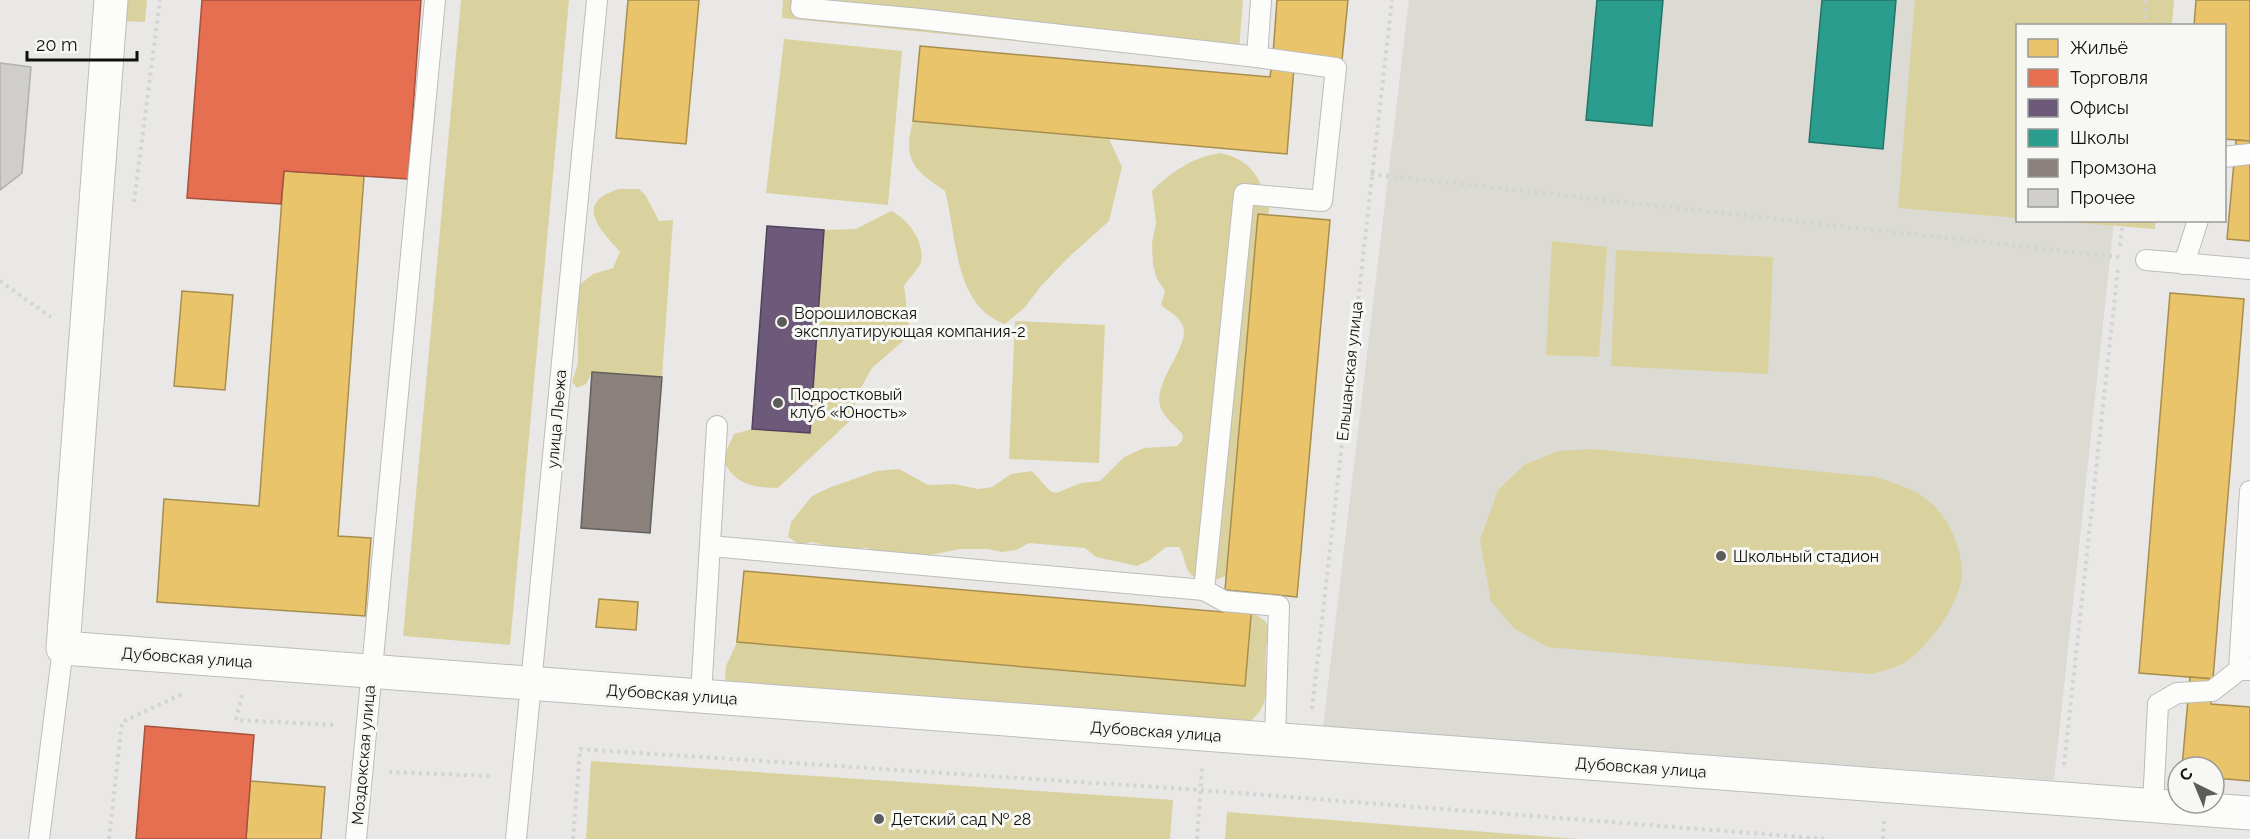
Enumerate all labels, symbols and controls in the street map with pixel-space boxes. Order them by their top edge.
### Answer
scale bar [27,24,136,62]
legend [2016,24,2226,222]
text: 20 m [36,34,78,55]
text: Жильё [2070,37,2128,58]
text: Торговля [2070,67,2148,88]
text: Офисы [2070,97,2129,118]
text: Школы [2070,127,2129,148]
text: Промзона [2070,157,2157,178]
text: Прочее [2070,187,2136,208]
street label: Ельшанская улица [1333,300,1366,442]
place label: Ворошиловская эксплуатирующая компания-2 [794,304,1026,341]
marker: Ворошиловская эксплуатирующая компания-2 [775,315,789,329]
street label: улица Льежа [543,369,570,469]
place label: Подростковый клуб «Юность» [790,385,907,422]
marker: Подростковый клуб «Юность» [771,396,785,410]
place label: Школьный стадион [1733,547,1879,566]
marker: Школьный стадион [1714,549,1728,563]
street label: Дубовская улица [121,643,253,672]
street label: Дубовская улица [606,680,738,709]
street label: Моздокская улица [348,684,379,826]
street label: Дубовская улица [1090,717,1222,746]
street label: Дубовская улица [1575,753,1707,782]
north arrow [2166,755,2226,815]
text: С [2176,764,2197,785]
place label: Детский сад № 28 [891,810,1031,829]
marker: Детский сад № 28 [872,812,886,826]

